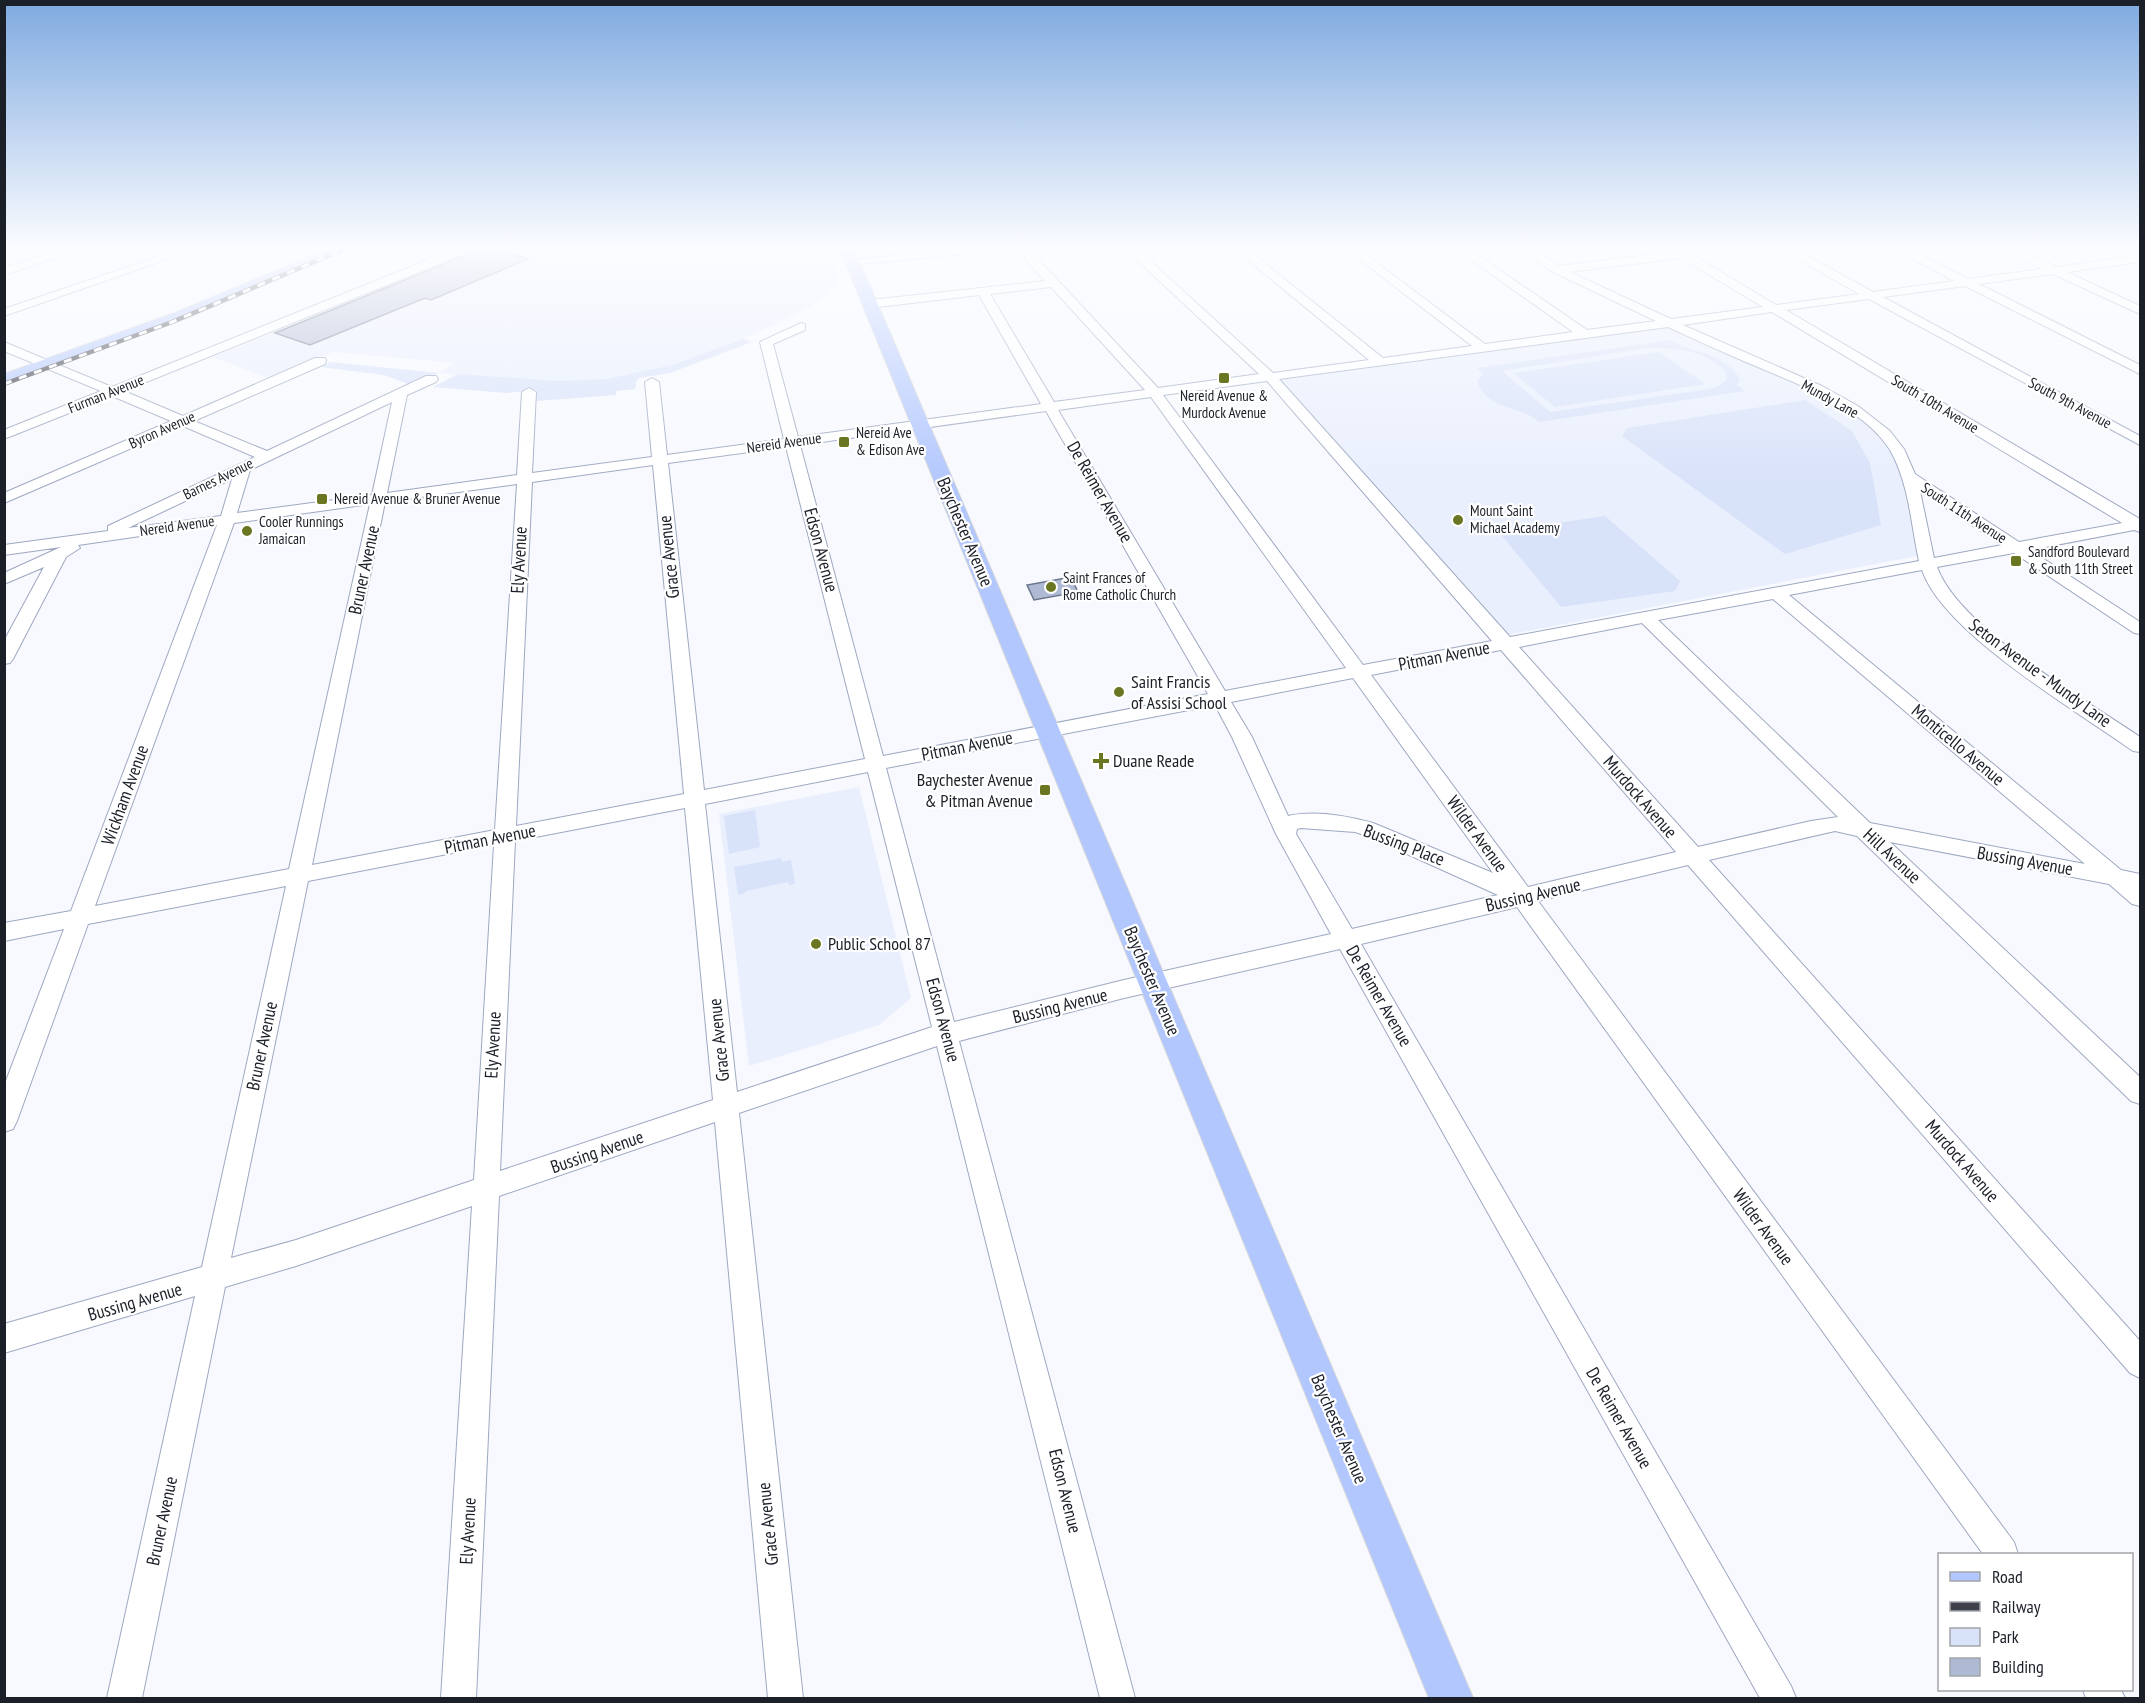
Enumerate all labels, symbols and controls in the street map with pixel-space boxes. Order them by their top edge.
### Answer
street label: Furman Avenue [65,370,146,417]
street label: South 10th Avenue [1888,370,1982,437]
marker: Nereid Avenue & Murdock Avenue [1217,371,1231,385]
street label: South 9th Avenue [2025,373,2115,432]
street label: Mundy Lane [1798,375,1862,422]
place label: Nereid Avenue & Murdock Avenue [1180,386,1268,422]
street label: Byron Avenue [126,407,198,453]
place label: Nereid Ave & Edison Ave [856,423,925,459]
street label: Nereid Avenue [745,428,822,457]
marker: Nereid Ave & Edison Ave [837,435,851,449]
street label: De Reimer Avenue [1062,437,1139,546]
street label: Barnes Avenue [180,453,256,504]
street label: Baychester Avenue [932,474,999,590]
street label: South 11th Avenue [1918,478,2011,547]
place label: Nereid Avenue & Bruner Avenue [334,489,501,508]
marker: Nereid Avenue & Bruner Avenue [315,492,329,506]
place label: Mount Saint Michael Academy [1470,501,1560,537]
street label: Edson Avenue [799,505,844,594]
street label: Nereid Avenue [138,511,215,540]
place label: Cooler Runnings Jamaican [258,512,344,548]
marker: Mount Saint Michael Academy [1451,513,1465,527]
street label: Grace Avenue [653,514,684,600]
street label: Bruner Avenue [343,523,384,616]
marker: Cooler Runnings Jamaican [240,524,254,538]
street label: Ely Avenue [505,526,532,594]
place label: Sandford Boulevard & South 11th Street [2028,542,2133,578]
marker: Sandford Boulevard & South 11th Street [2009,554,2023,568]
place label: Saint Frances of Rome Catholic Church [1063,568,1176,604]
marker: Saint Frances of Rome Catholic Church [1044,580,1058,594]
street label: Seton Avenue - Mundy Lane [1964,613,2116,732]
street label: Pitman Avenue [1396,635,1492,676]
place label: Saint Francis of Assisi School [1131,670,1228,714]
marker: Saint Francis of Assisi School [1112,685,1126,699]
street label: Monticello Avenue [1907,699,2010,790]
street label: Pitman Avenue [919,725,1015,766]
street label: Wickham Avenue [96,742,153,848]
place label: Duane Reade [1113,749,1194,772]
street label: Murdock Avenue [1598,751,1682,843]
marker: Duane Reade [1094,754,1108,768]
place label: Baychester Avenue & Pitman Avenue [917,768,1033,812]
marker: Baychester Avenue & Pitman Avenue [1038,783,1052,797]
street label: Wilder Avenue [1442,791,1513,877]
street label: Pitman Avenue [442,818,538,859]
street label: Bussing Place [1360,819,1448,870]
street label: Hill Avenue [1859,823,1926,888]
street label: Bussing Avenue [1975,841,2075,880]
street label: Bussing Avenue [1483,872,1583,917]
street label: Baychester Avenue [1119,923,1186,1039]
place label: Public School 87 [828,932,931,955]
marker: Public School 87 [809,937,823,951]
street label: De Reimer Avenue [1341,941,1418,1050]
street label: Edson Avenue [921,975,966,1064]
street label: Bussing Avenue [1010,983,1110,1028]
street label: Grace Avenue [703,997,734,1083]
street label: Bruner Avenue [241,999,282,1092]
street label: Ely Avenue [479,1011,506,1079]
street label: Murdock Avenue [1920,1115,2004,1207]
street label: Bussing Avenue [547,1125,646,1178]
street label: Wilder Avenue [1728,1184,1799,1270]
street label: Bussing Avenue [85,1277,185,1326]
street label: De Reimer Avenue [1581,1363,1658,1472]
street label: Baychester Avenue [1306,1371,1373,1487]
street label: Edson Avenue [1044,1446,1087,1535]
street label: Bruner Avenue [141,1474,182,1567]
street label: Grace Avenue [752,1481,783,1567]
street label: Ely Avenue [454,1497,481,1565]
legend [1938,1553,2133,1691]
text: Road [1992,1565,2023,1588]
text: Railway [1992,1595,2041,1618]
text: Park [1992,1625,2019,1648]
text: Building [1992,1655,2044,1678]

